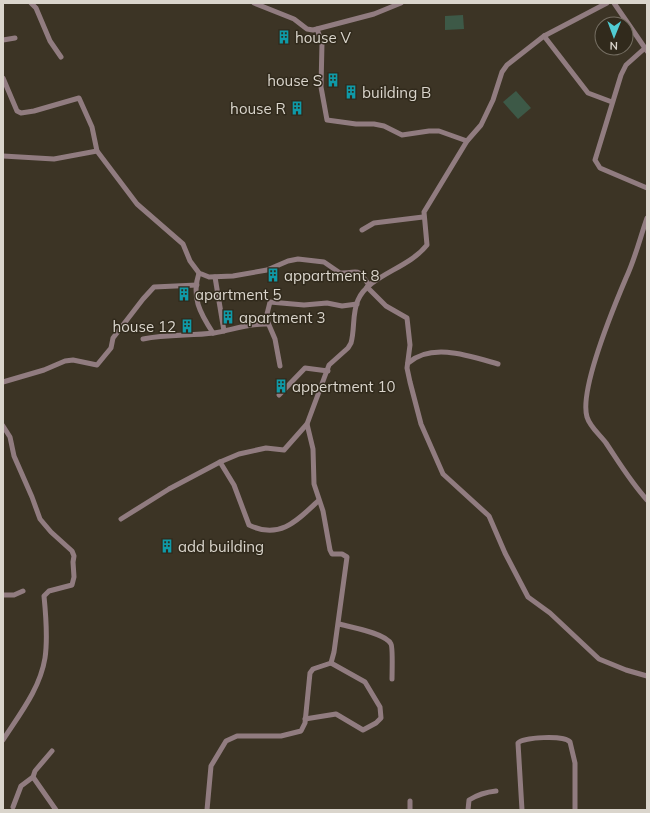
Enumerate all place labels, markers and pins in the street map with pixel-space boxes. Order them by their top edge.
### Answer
place label: house V [295,28,352,47]
building icon: house V [276,29,292,45]
place label: house S [267,71,322,90]
building icon: house S [325,72,341,88]
place label: building B [362,83,431,102]
building icon: building B [343,84,359,100]
place label: house R [230,99,286,118]
building icon: house R [289,100,305,116]
place label: appartment 8 [284,266,379,285]
building icon: appartment 8 [265,267,281,283]
place label: apartment 5 [195,285,281,304]
building icon: apartment 5 [176,286,192,302]
place label: apartment 3 [239,308,325,327]
building icon: apartment 3 [220,309,236,325]
place label: house 12 [112,317,176,336]
building icon: house 12 [179,318,195,334]
place label: appertment 10 [292,377,396,396]
building icon: appertment 10 [273,378,289,394]
place label: add building [178,537,264,556]
building icon: add building [159,538,175,554]

